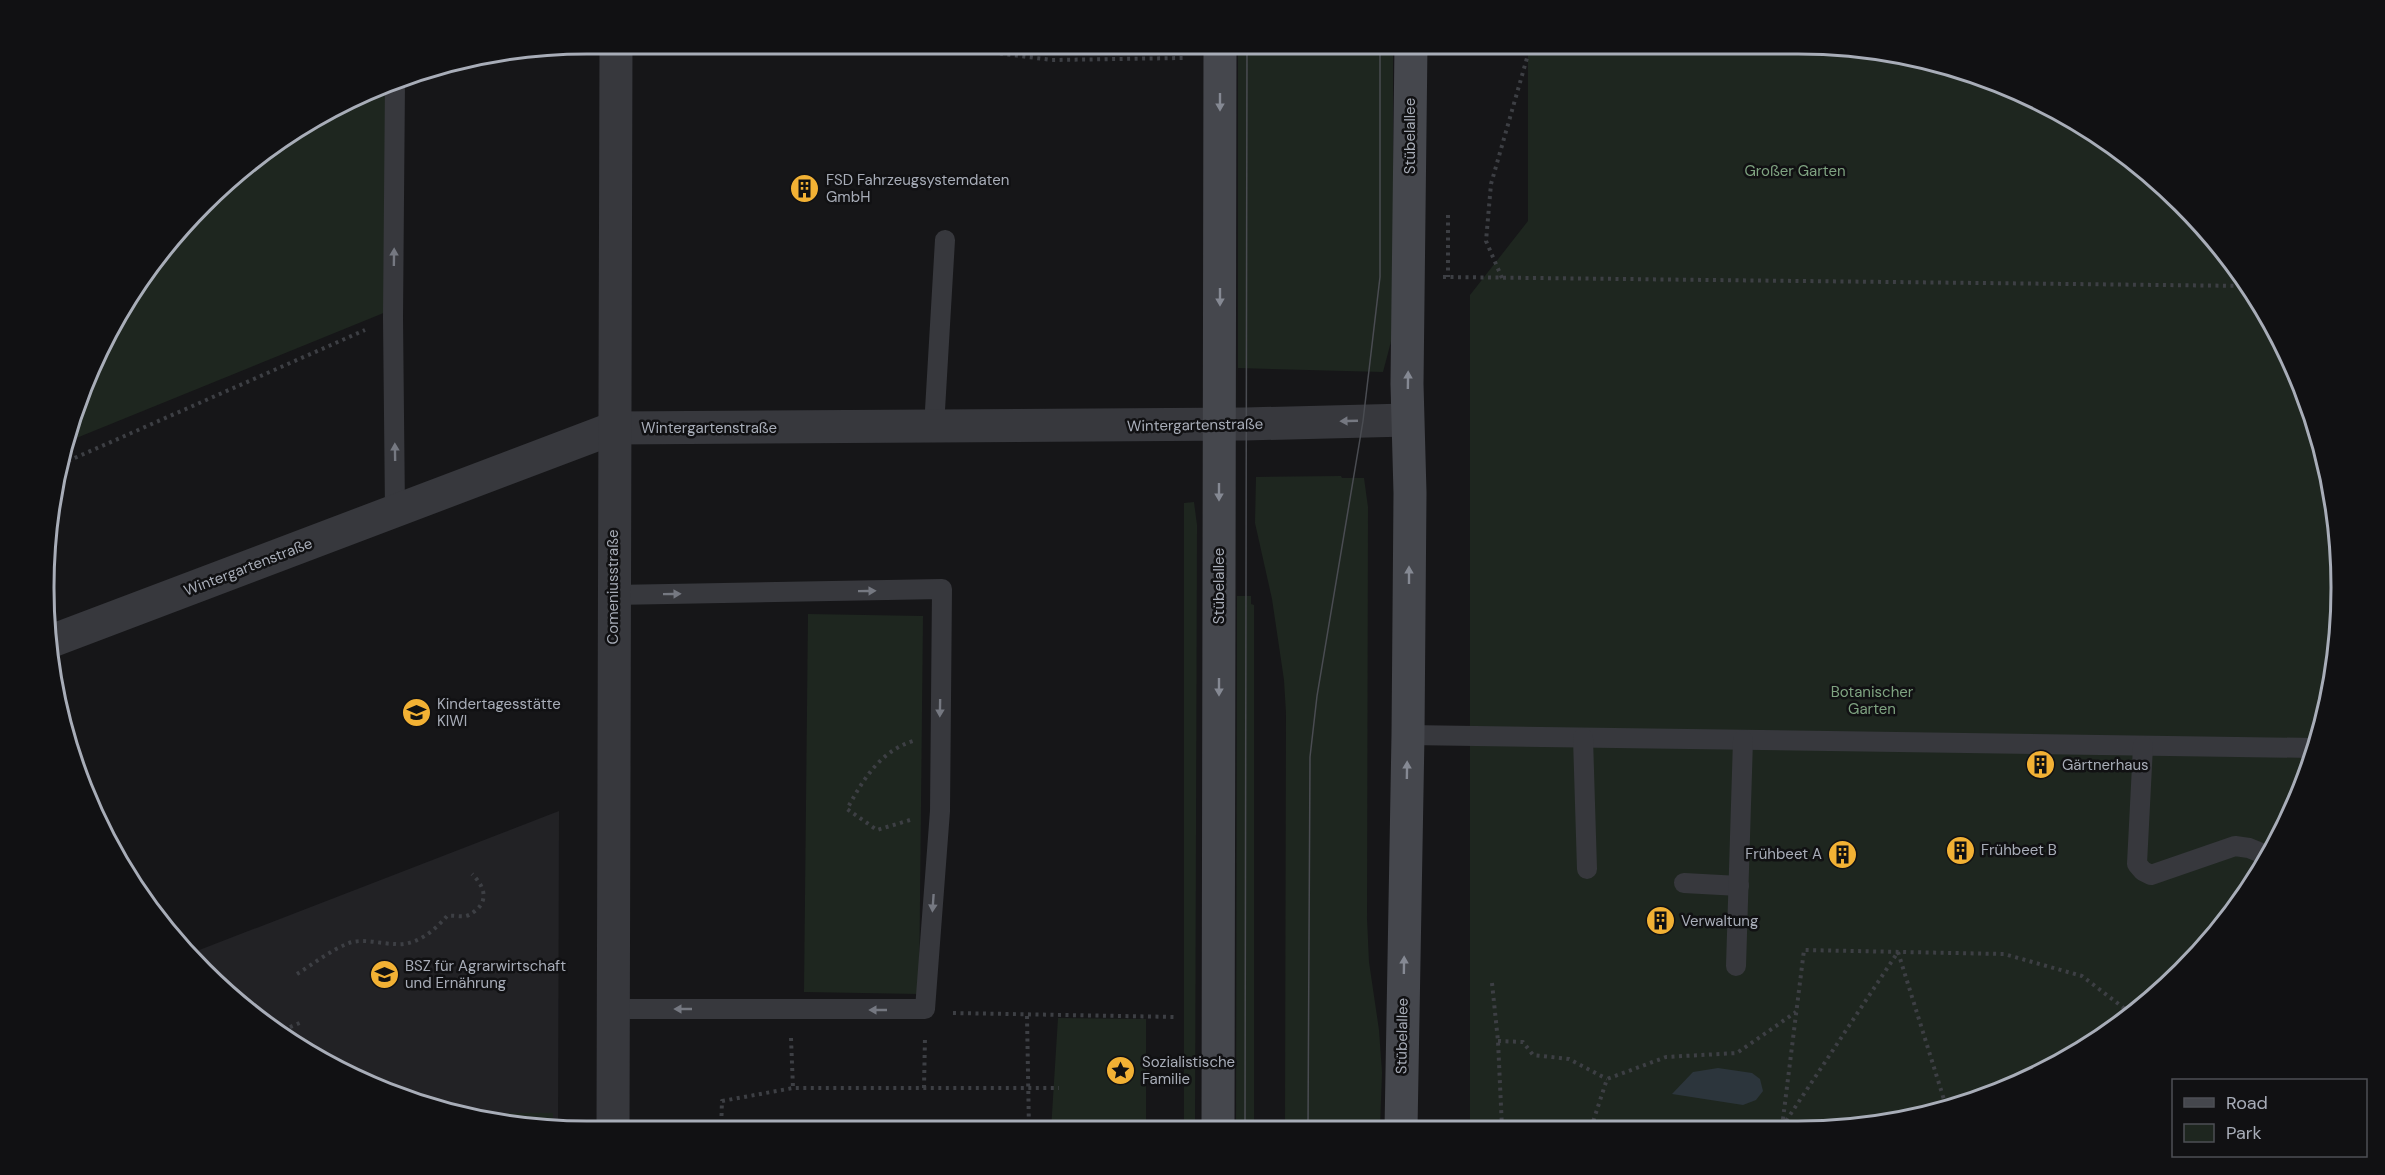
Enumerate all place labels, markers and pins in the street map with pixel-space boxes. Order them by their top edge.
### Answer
place label: FSD Fahrzeugsystemdaten GmbH [826,170,1009,207]
building icon: FSD Fahrzeugsystemdaten GmbH [789,173,821,205]
place label: Kindertagesstätte KIWI [437,694,561,731]
school or university icon: Kindertagesstätte KIWI [400,697,432,729]
building icon: Gärtnerhaus [2025,749,2057,781]
place label: Gärtnerhaus [2062,755,2149,775]
building icon: Frühbeet B [1944,834,1976,866]
building icon: Frühbeet A [1827,838,1859,870]
place label: Frühbeet B [1981,840,2057,860]
place label: Frühbeet A [1745,844,1822,864]
building icon: Verwaltung [1644,905,1676,937]
place label: Verwaltung [1681,911,1758,931]
place label: BSZ für Agrarwirtschaft und Ernährung [405,956,566,993]
school or university icon: BSZ für Agrarwirtschaft und Ernährung [368,959,400,991]
place label: Sozialistische Familie [1142,1052,1235,1089]
place icon: Sozialistische Familie [1105,1055,1137,1087]

